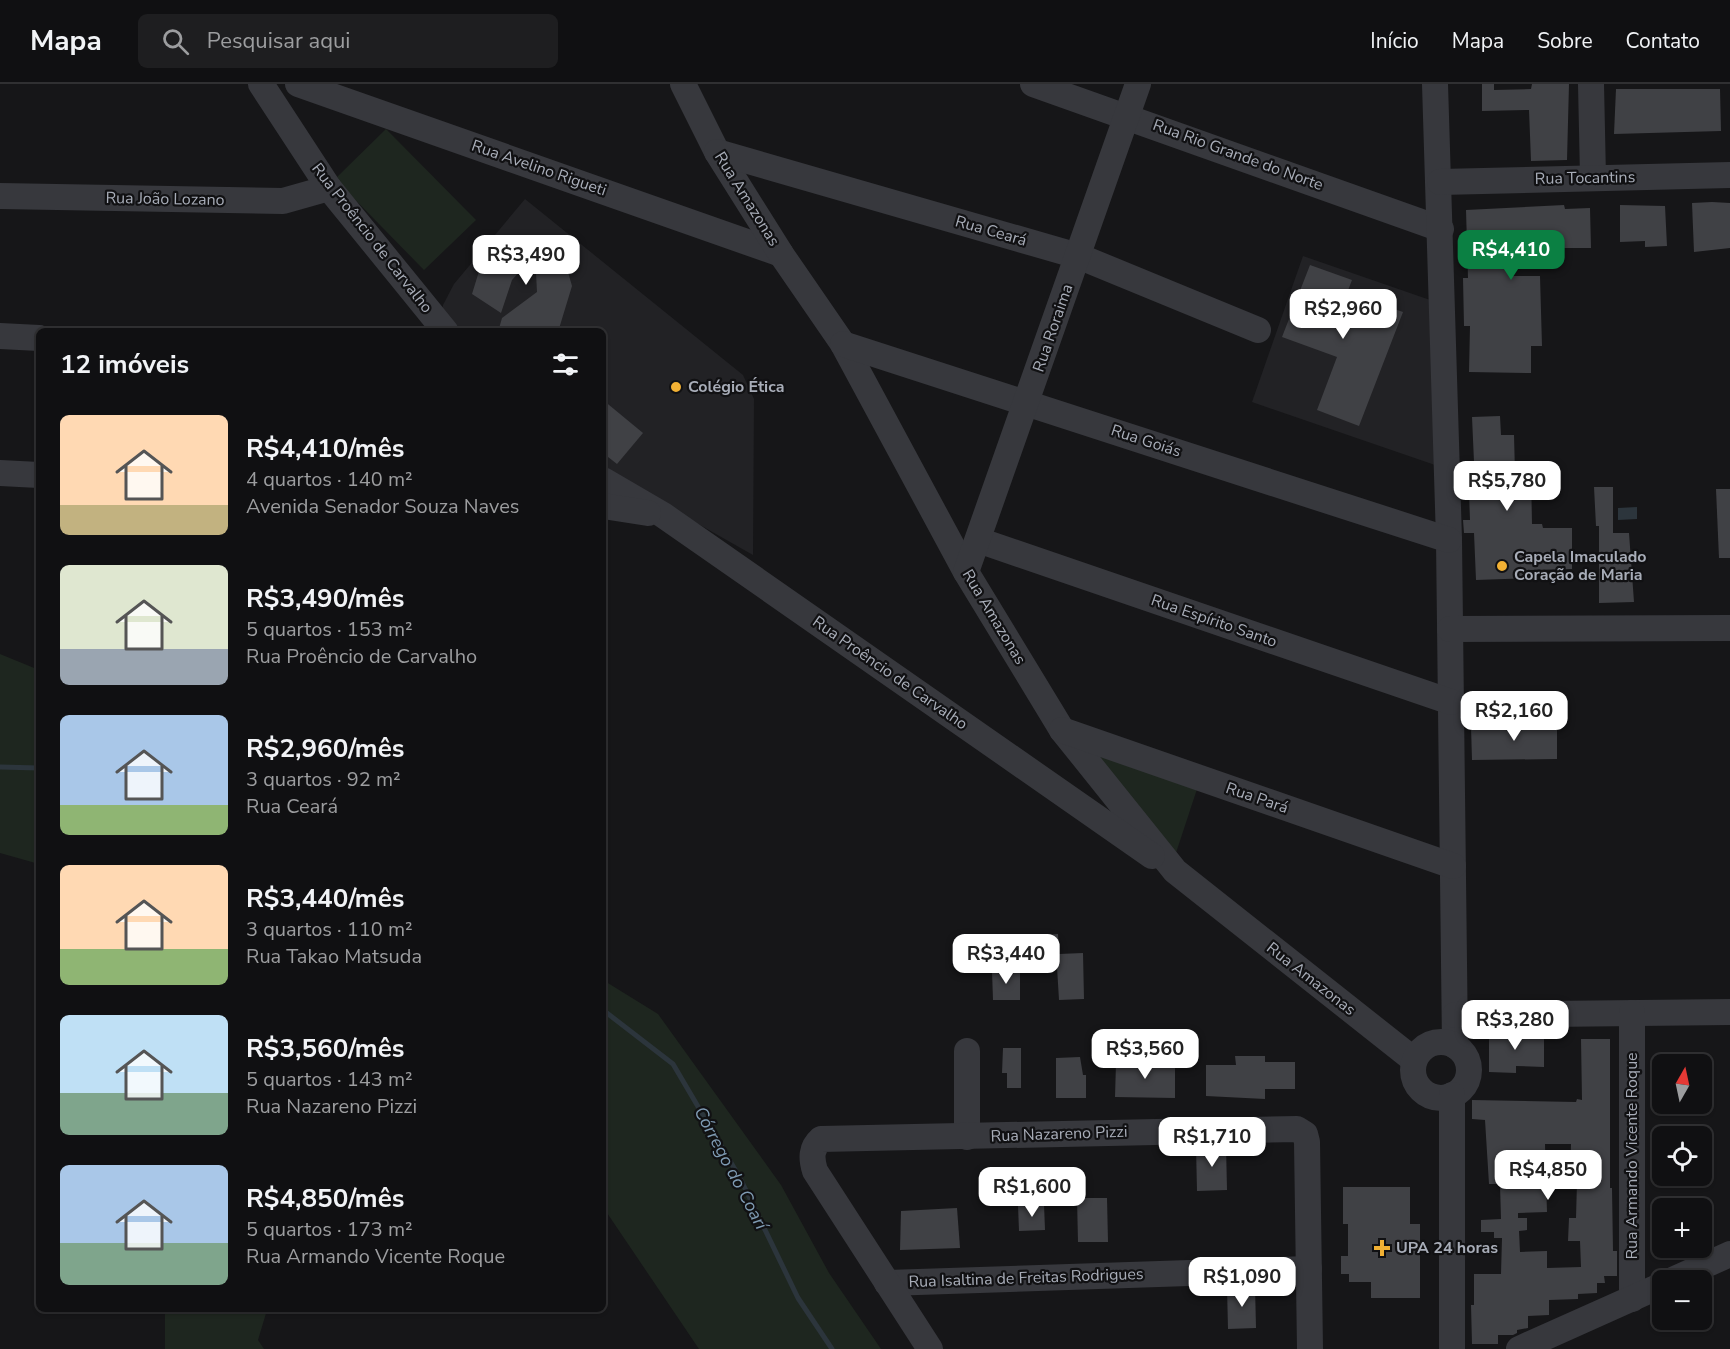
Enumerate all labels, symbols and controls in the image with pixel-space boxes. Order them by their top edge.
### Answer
search box [138,14,558,68]
text: Mapa [30,22,102,60]
icon: search [159,25,192,58]
text: Pesquisar aqui [207,26,350,56]
text: Início [1370,27,1419,55]
text: Mapa [1452,27,1504,55]
text: Sobre [1537,27,1593,55]
text: Contato [1626,27,1700,55]
street label: Rua Rio Grande do Norte [1150,114,1326,196]
street label: Rua Avelino Rigueti [469,135,609,201]
street label: Rua Amazonas [709,148,785,250]
street label: Rua Proêncio de Carvalho [306,158,438,318]
street label: Rua Tocantins [1535,166,1635,190]
street label: Rua João Lozano [105,187,225,211]
street label: Rua Ceará [953,210,1029,252]
pin: R$4,410 [1456,230,1566,281]
pin: R$3,490 [471,235,581,286]
text: R$4,410 [1472,236,1550,263]
text: R$3,490 [487,241,565,268]
street label: Rua Roraima [1028,281,1078,375]
pin: R$2,960 [1288,289,1398,340]
text: R$2,960 [1304,295,1382,322]
text: 12 imóveis [60,347,189,382]
icon: filters [549,348,582,381]
place label: Colégio Ética [688,376,784,398]
marker: Colégio Ética [669,380,683,394]
street label: Rua Goiás [1108,419,1184,463]
text: R$4,410/mês [246,431,404,466]
icon: home [108,439,180,511]
pin: R$5,780 [1452,461,1562,512]
text: 4 quartos · 140 m² [246,466,413,493]
text: R$5,780 [1468,467,1546,494]
text: Avenida Senador Souza Naves [246,493,519,520]
place label: Capela Imaculado Coração de Maria [1514,546,1647,586]
marker: Capela Imaculado Coração de Maria [1495,559,1509,573]
street label: Rua Amazonas [957,565,1031,669]
text: R$3,490/mês [246,581,404,616]
icon: home [108,589,180,661]
street label: Rua Espírito Santo [1148,589,1280,653]
street label: Rua Proêncio de Carvalho [808,611,972,735]
text: 5 quartos · 153 m² [246,616,413,643]
text: Rua Proêncio de Carvalho [246,643,477,670]
pin: R$2,160 [1459,691,1569,742]
text: R$2,160 [1475,697,1553,724]
text: R$2,960/mês [246,731,404,766]
icon: home [108,739,180,811]
text: 3 quartos · 92 m² [246,766,401,793]
street label: Rua Pará [1223,777,1291,819]
text: Rua Ceará [246,793,338,820]
text: R$3,440/mês [246,881,404,916]
icon: home [108,889,180,961]
text: 3 quartos · 110 m² [246,916,413,943]
pin: R$3,440 [951,934,1061,985]
street label: Rua Amazonas [1262,937,1360,1021]
text: R$3,440 [967,940,1045,967]
text: Rua Takao Matsuda [246,943,422,970]
pin: R$3,280 [1460,1000,1570,1051]
text: R$3,280 [1476,1006,1554,1033]
pin: R$3,560 [1090,1029,1200,1080]
text: R$3,560/mês [246,1031,404,1066]
text: R$3,560 [1106,1035,1184,1062]
icon: home [108,1039,180,1111]
street label: Rua Armando Vicente Roque [1621,1052,1643,1260]
north arrow [1652,1054,1712,1114]
map controls [1652,1054,1712,1330]
text: 5 quartos · 143 m² [246,1066,413,1093]
text: Rua Nazareno Pizzi [246,1093,417,1120]
water label: Córrego do Coarí [689,1102,775,1236]
pin: R$1,710 [1157,1117,1267,1168]
street label: Rua Nazareno Pizzi [990,1121,1128,1147]
text: R$1,710 [1173,1123,1251,1150]
button: locate [1652,1126,1712,1186]
pin: R$4,850 [1493,1150,1603,1201]
text: R$4,850 [1509,1156,1587,1183]
pin: R$1,600 [977,1167,1087,1218]
text: R$1,600 [993,1173,1071,1200]
text: R$4,850/mês [246,1181,404,1216]
icon: home [108,1189,180,1261]
button: + [1652,1198,1712,1258]
text: 5 quartos · 173 m² [246,1216,413,1243]
place label: UPA 24 horas [1396,1237,1498,1259]
marker: UPA 24 horas [1373,1239,1391,1257]
text: Rua Armando Vicente Roque [246,1243,505,1270]
pin: R$1,090 [1187,1257,1297,1308]
street label: Rua Isaltina de Freitas Rodrigues [908,1263,1144,1293]
text: R$1,090 [1203,1263,1281,1290]
button: − [1652,1270,1712,1330]

